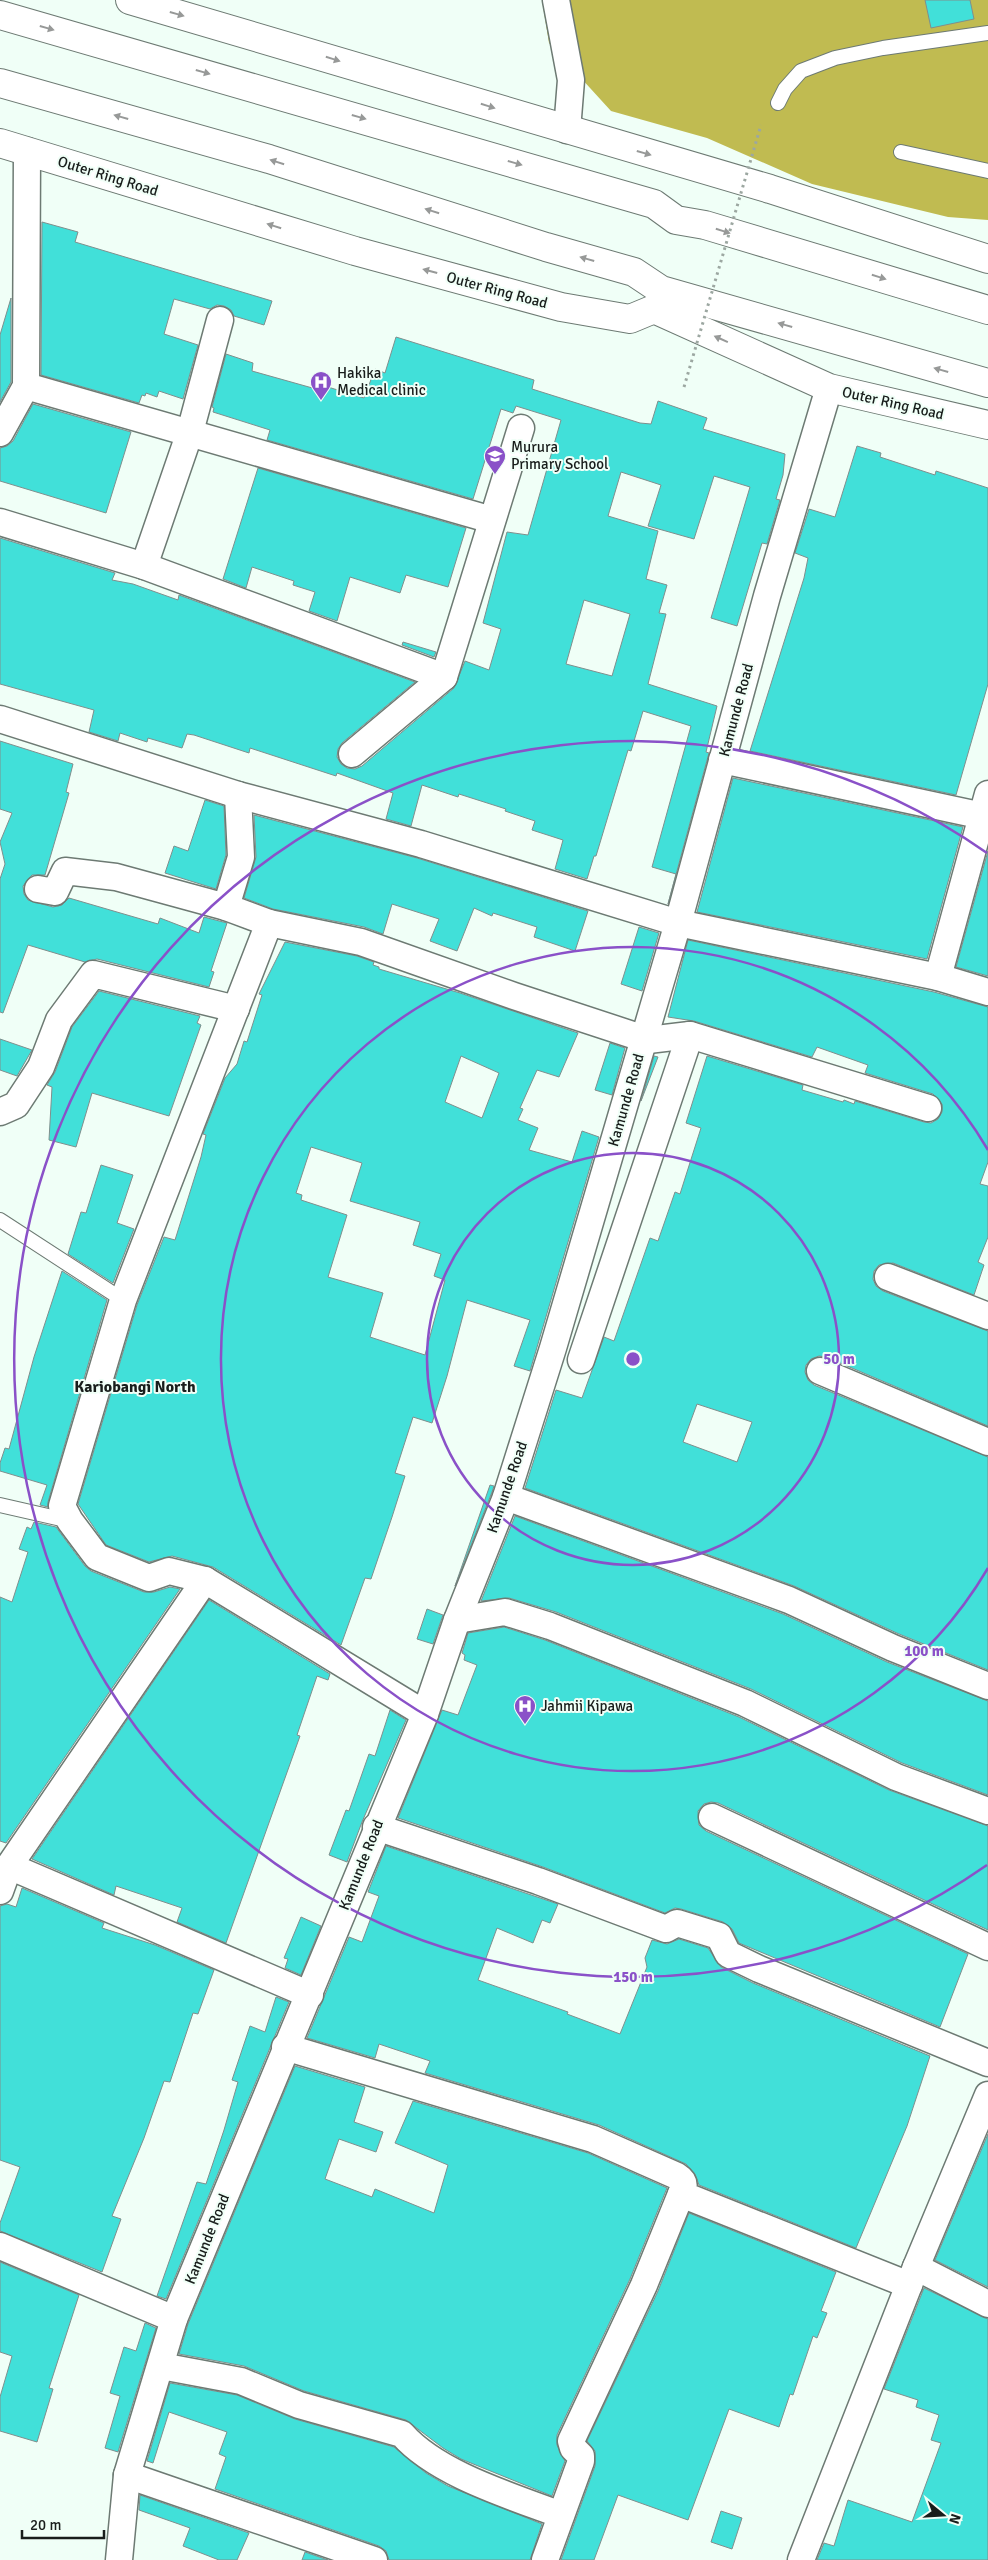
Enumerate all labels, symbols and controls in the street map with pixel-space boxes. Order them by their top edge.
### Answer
one-way arrow [169,10,184,18]
one-way arrow [39,24,54,32]
one-way arrow [325,56,340,64]
one-way arrow [196,69,211,77]
one-way arrow [481,103,496,111]
one-way arrow [113,113,128,121]
one-way arrow [352,114,367,122]
one-way arrow [636,149,651,157]
street label: Outer Ring Road [56,152,160,200]
one-way arrow [270,157,285,165]
one-way arrow [508,160,523,168]
one-way arrow [424,207,439,215]
one-way arrow [266,222,281,230]
one-way arrow [716,227,731,235]
one-way arrow [580,254,595,262]
one-way arrow [422,267,437,275]
street label: Outer Ring Road [444,268,550,312]
one-way arrow [871,274,886,282]
one-way arrow [777,321,792,329]
one-way arrow [714,335,728,343]
place label: Hakika Medical clinic [337,364,426,399]
one-way arrow [934,365,949,373]
hospital icon: Hakika Medical clinic [309,370,333,401]
street label: Outer Ring Road [840,383,946,423]
place label: Murura Primary School [511,438,608,473]
school or university icon: Murura Primary School [483,444,507,475]
street label: Kamunde Road [715,661,757,759]
street label: Kamunde Road [604,1051,648,1149]
centre of rings [624,1350,642,1368]
text: 50 m [823,1350,855,1368]
district label: Kariobangi North [74,1377,196,1397]
street label: Kamunde Road [483,1439,531,1535]
text: 100 m [904,1642,944,1660]
hospital icon: Jahmii Kipawa [513,1694,537,1725]
place label: Jahmii Kipawa [541,1697,633,1715]
street label: Kamunde Road [335,1817,387,1913]
text: 150 m [613,1968,653,1986]
street label: Kamunde Road [181,2191,233,2287]
north arrow [918,2490,968,2540]
scale bar [22,2508,105,2540]
text: N [945,2512,964,2526]
text: 20 m [30,2516,61,2534]

